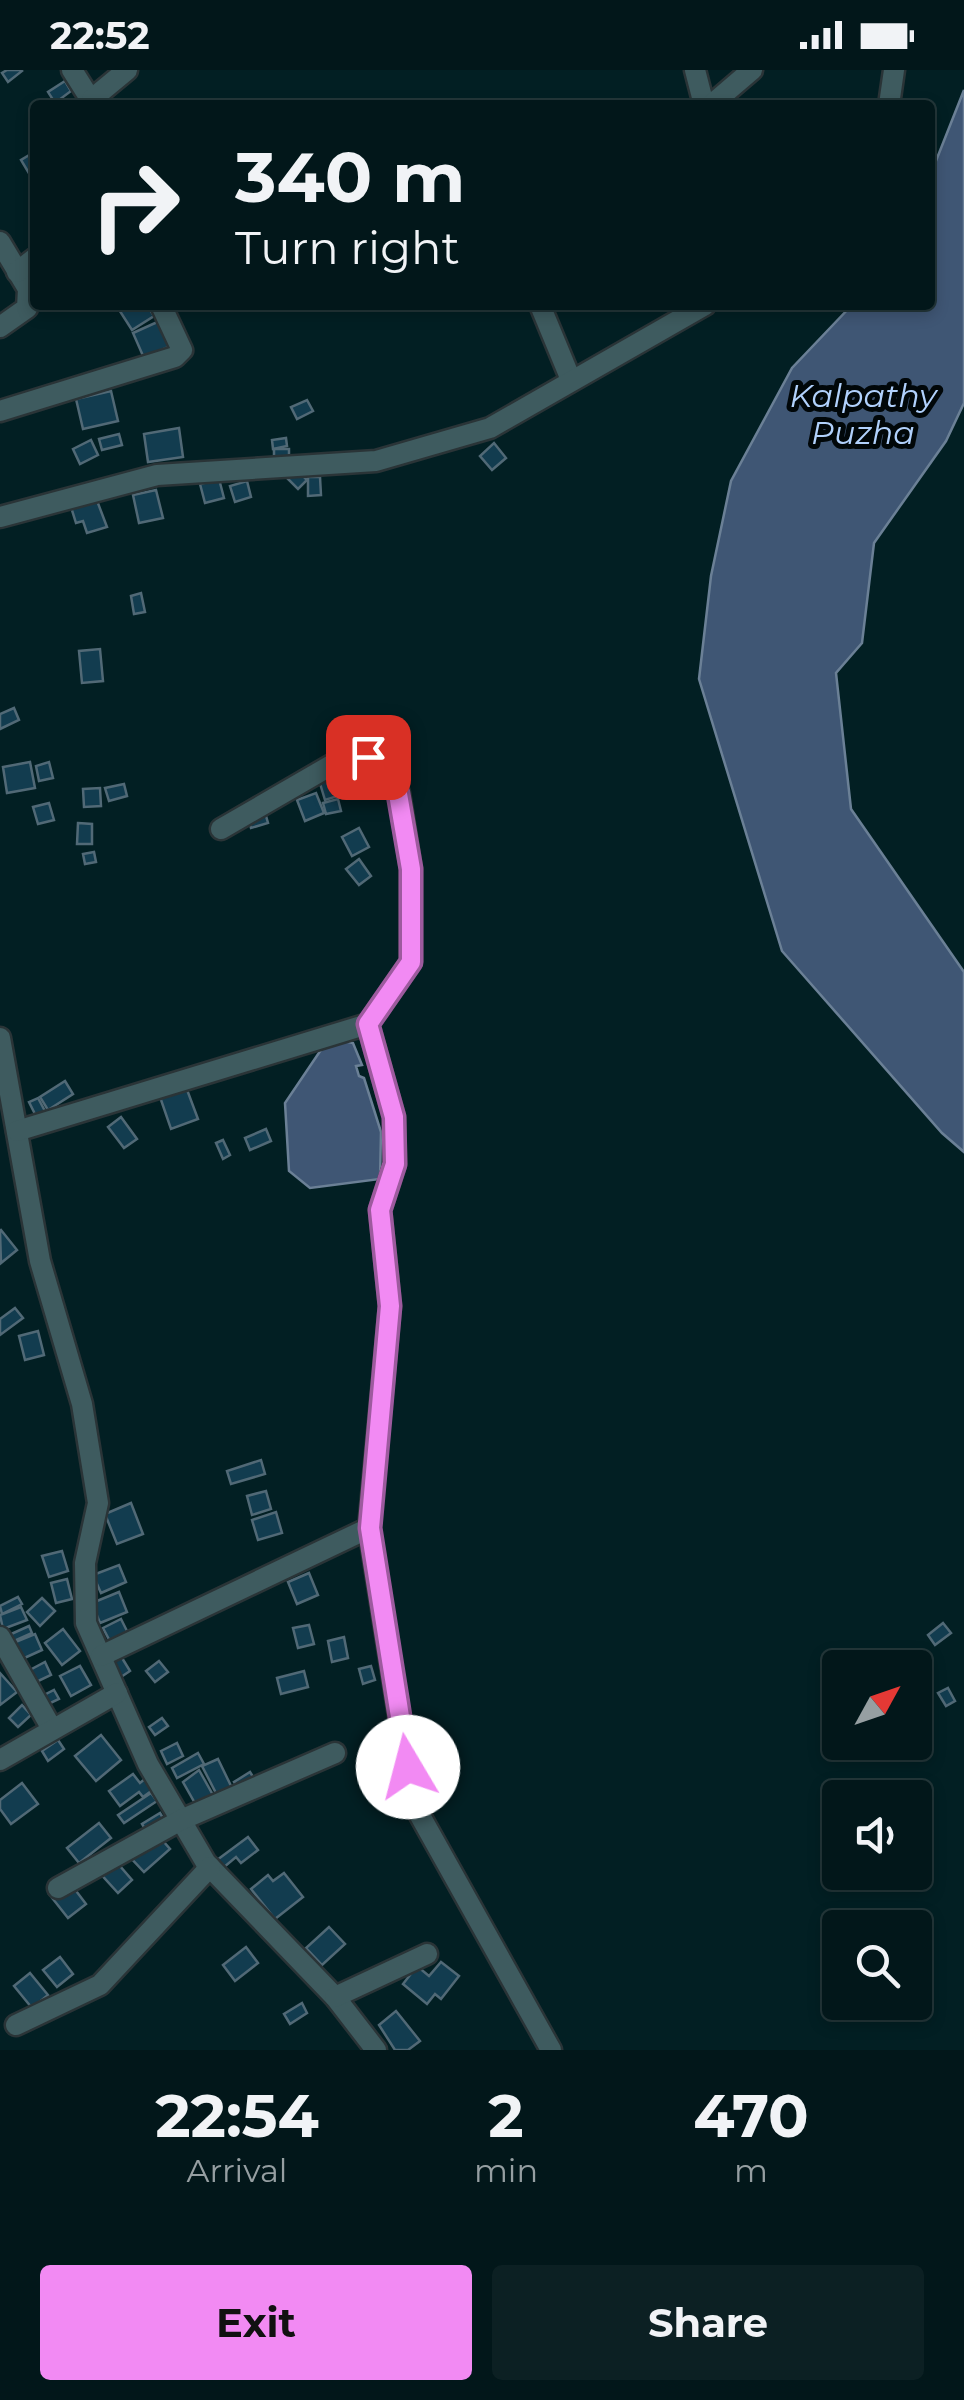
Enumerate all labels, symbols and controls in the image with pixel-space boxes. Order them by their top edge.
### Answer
text: 22:52 [50,12,150,59]
text: 340 m [235,134,465,220]
icon: right [70,140,200,270]
text: Turn right [235,220,460,275]
water label: Kalpathy Puzha [789,376,939,452]
pin [326,715,411,800]
icon: arrive [341,730,396,785]
north arrow [822,1650,932,1760]
map controls [822,1650,932,2020]
position arrow [356,1715,460,1819]
button: sound [822,1780,932,1890]
button: search [822,1910,932,2020]
text: 22:54 [155,2079,319,2152]
text: 2 [488,2079,524,2152]
text: 470 [693,2079,809,2152]
text: Arrival [186,2151,287,2190]
text: min [474,2151,538,2190]
text: m [734,2151,768,2190]
button: Exit [40,2265,472,2380]
button: Share [492,2265,924,2380]

